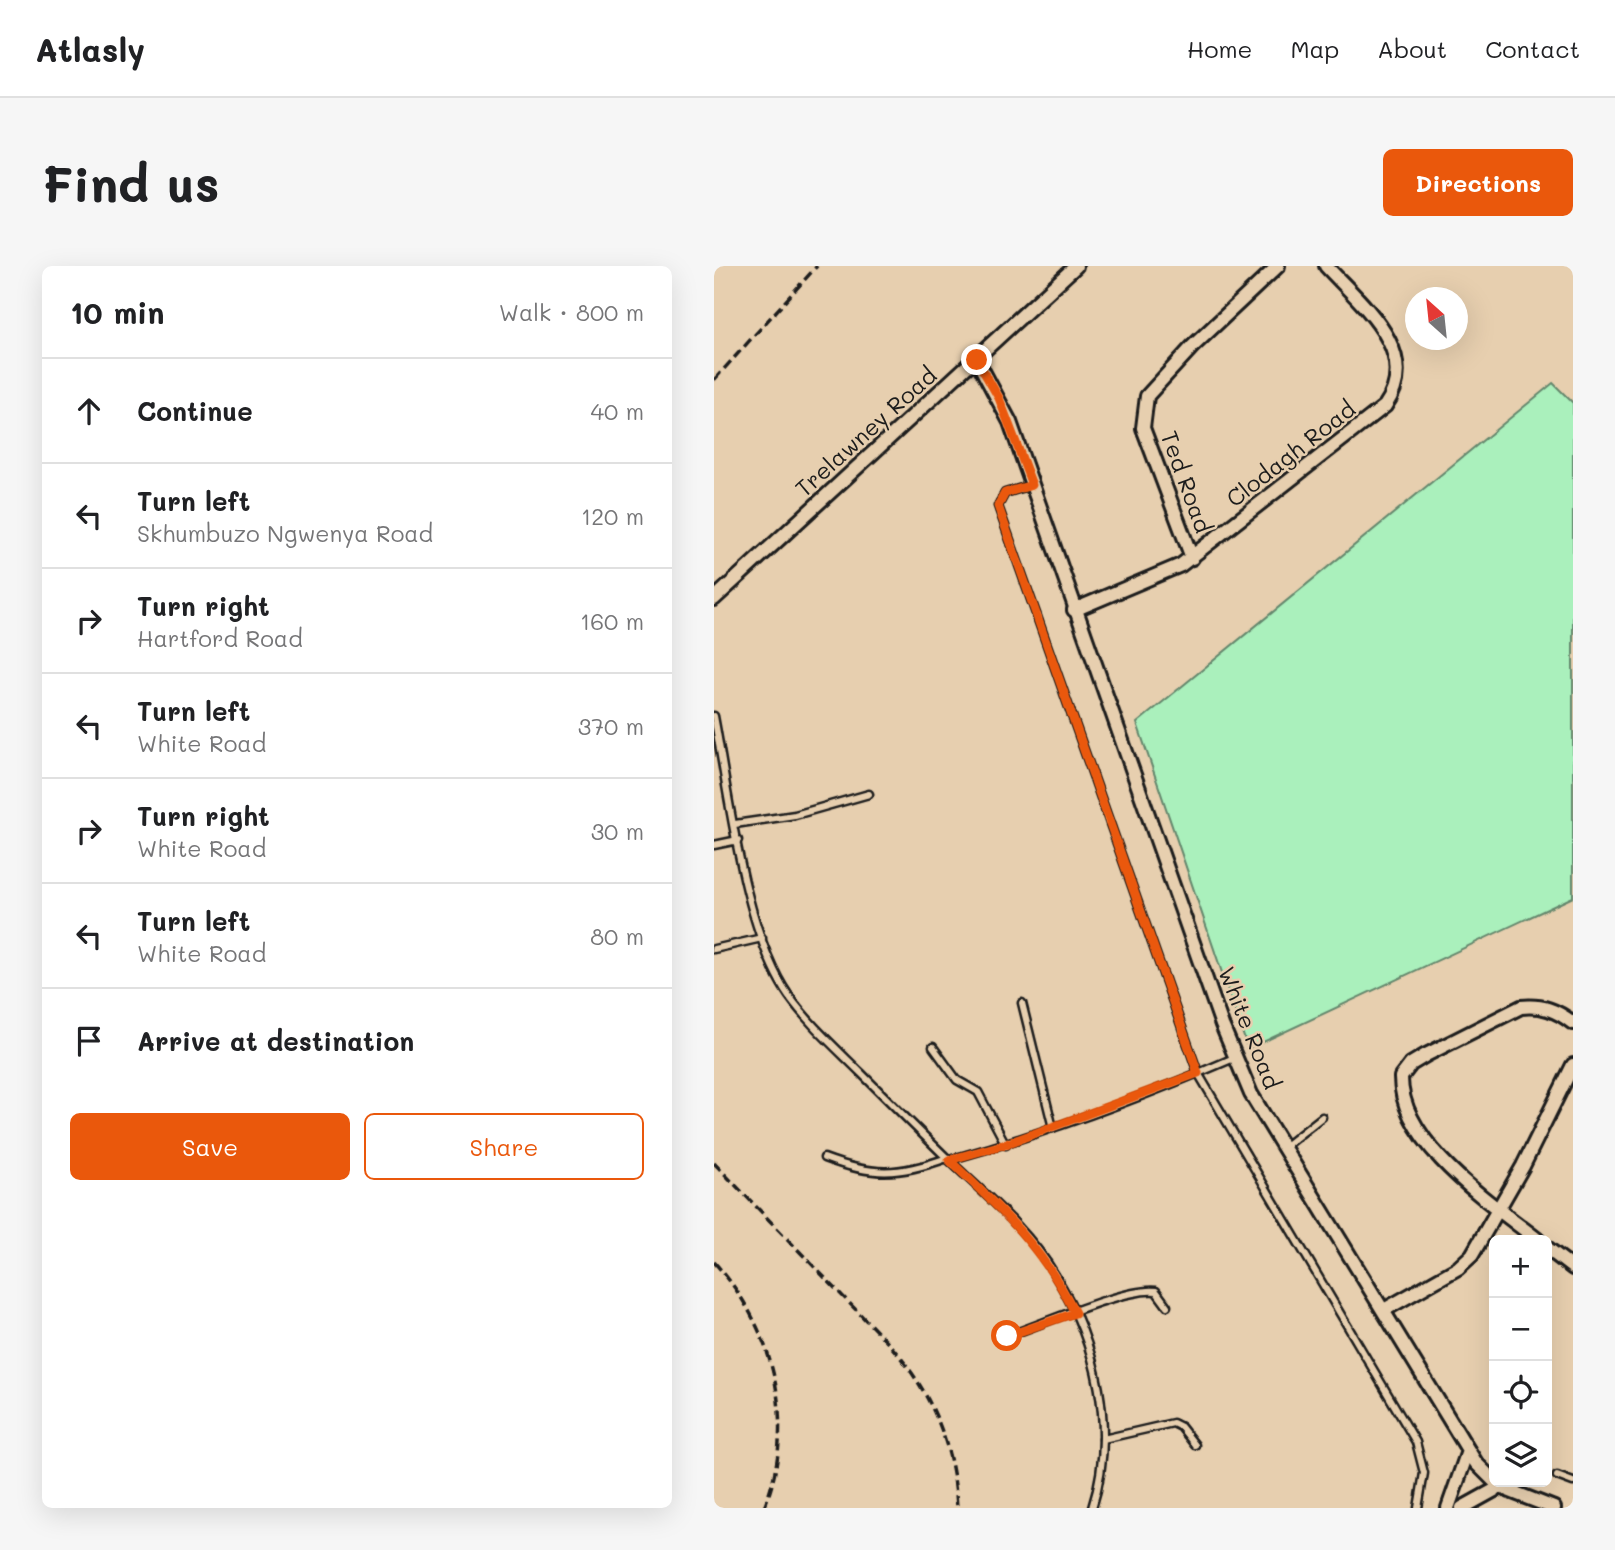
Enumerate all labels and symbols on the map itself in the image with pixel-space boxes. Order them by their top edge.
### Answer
north arrow [1405,287,1468,350]
route end [961,344,992,375]
street label: Trelawney Road [788,360,942,503]
street label: Clodagh Road [1220,393,1361,513]
street label: Ted Road [1155,427,1219,537]
street label: White Road [1212,962,1288,1093]
route start [991,1320,1022,1351]

